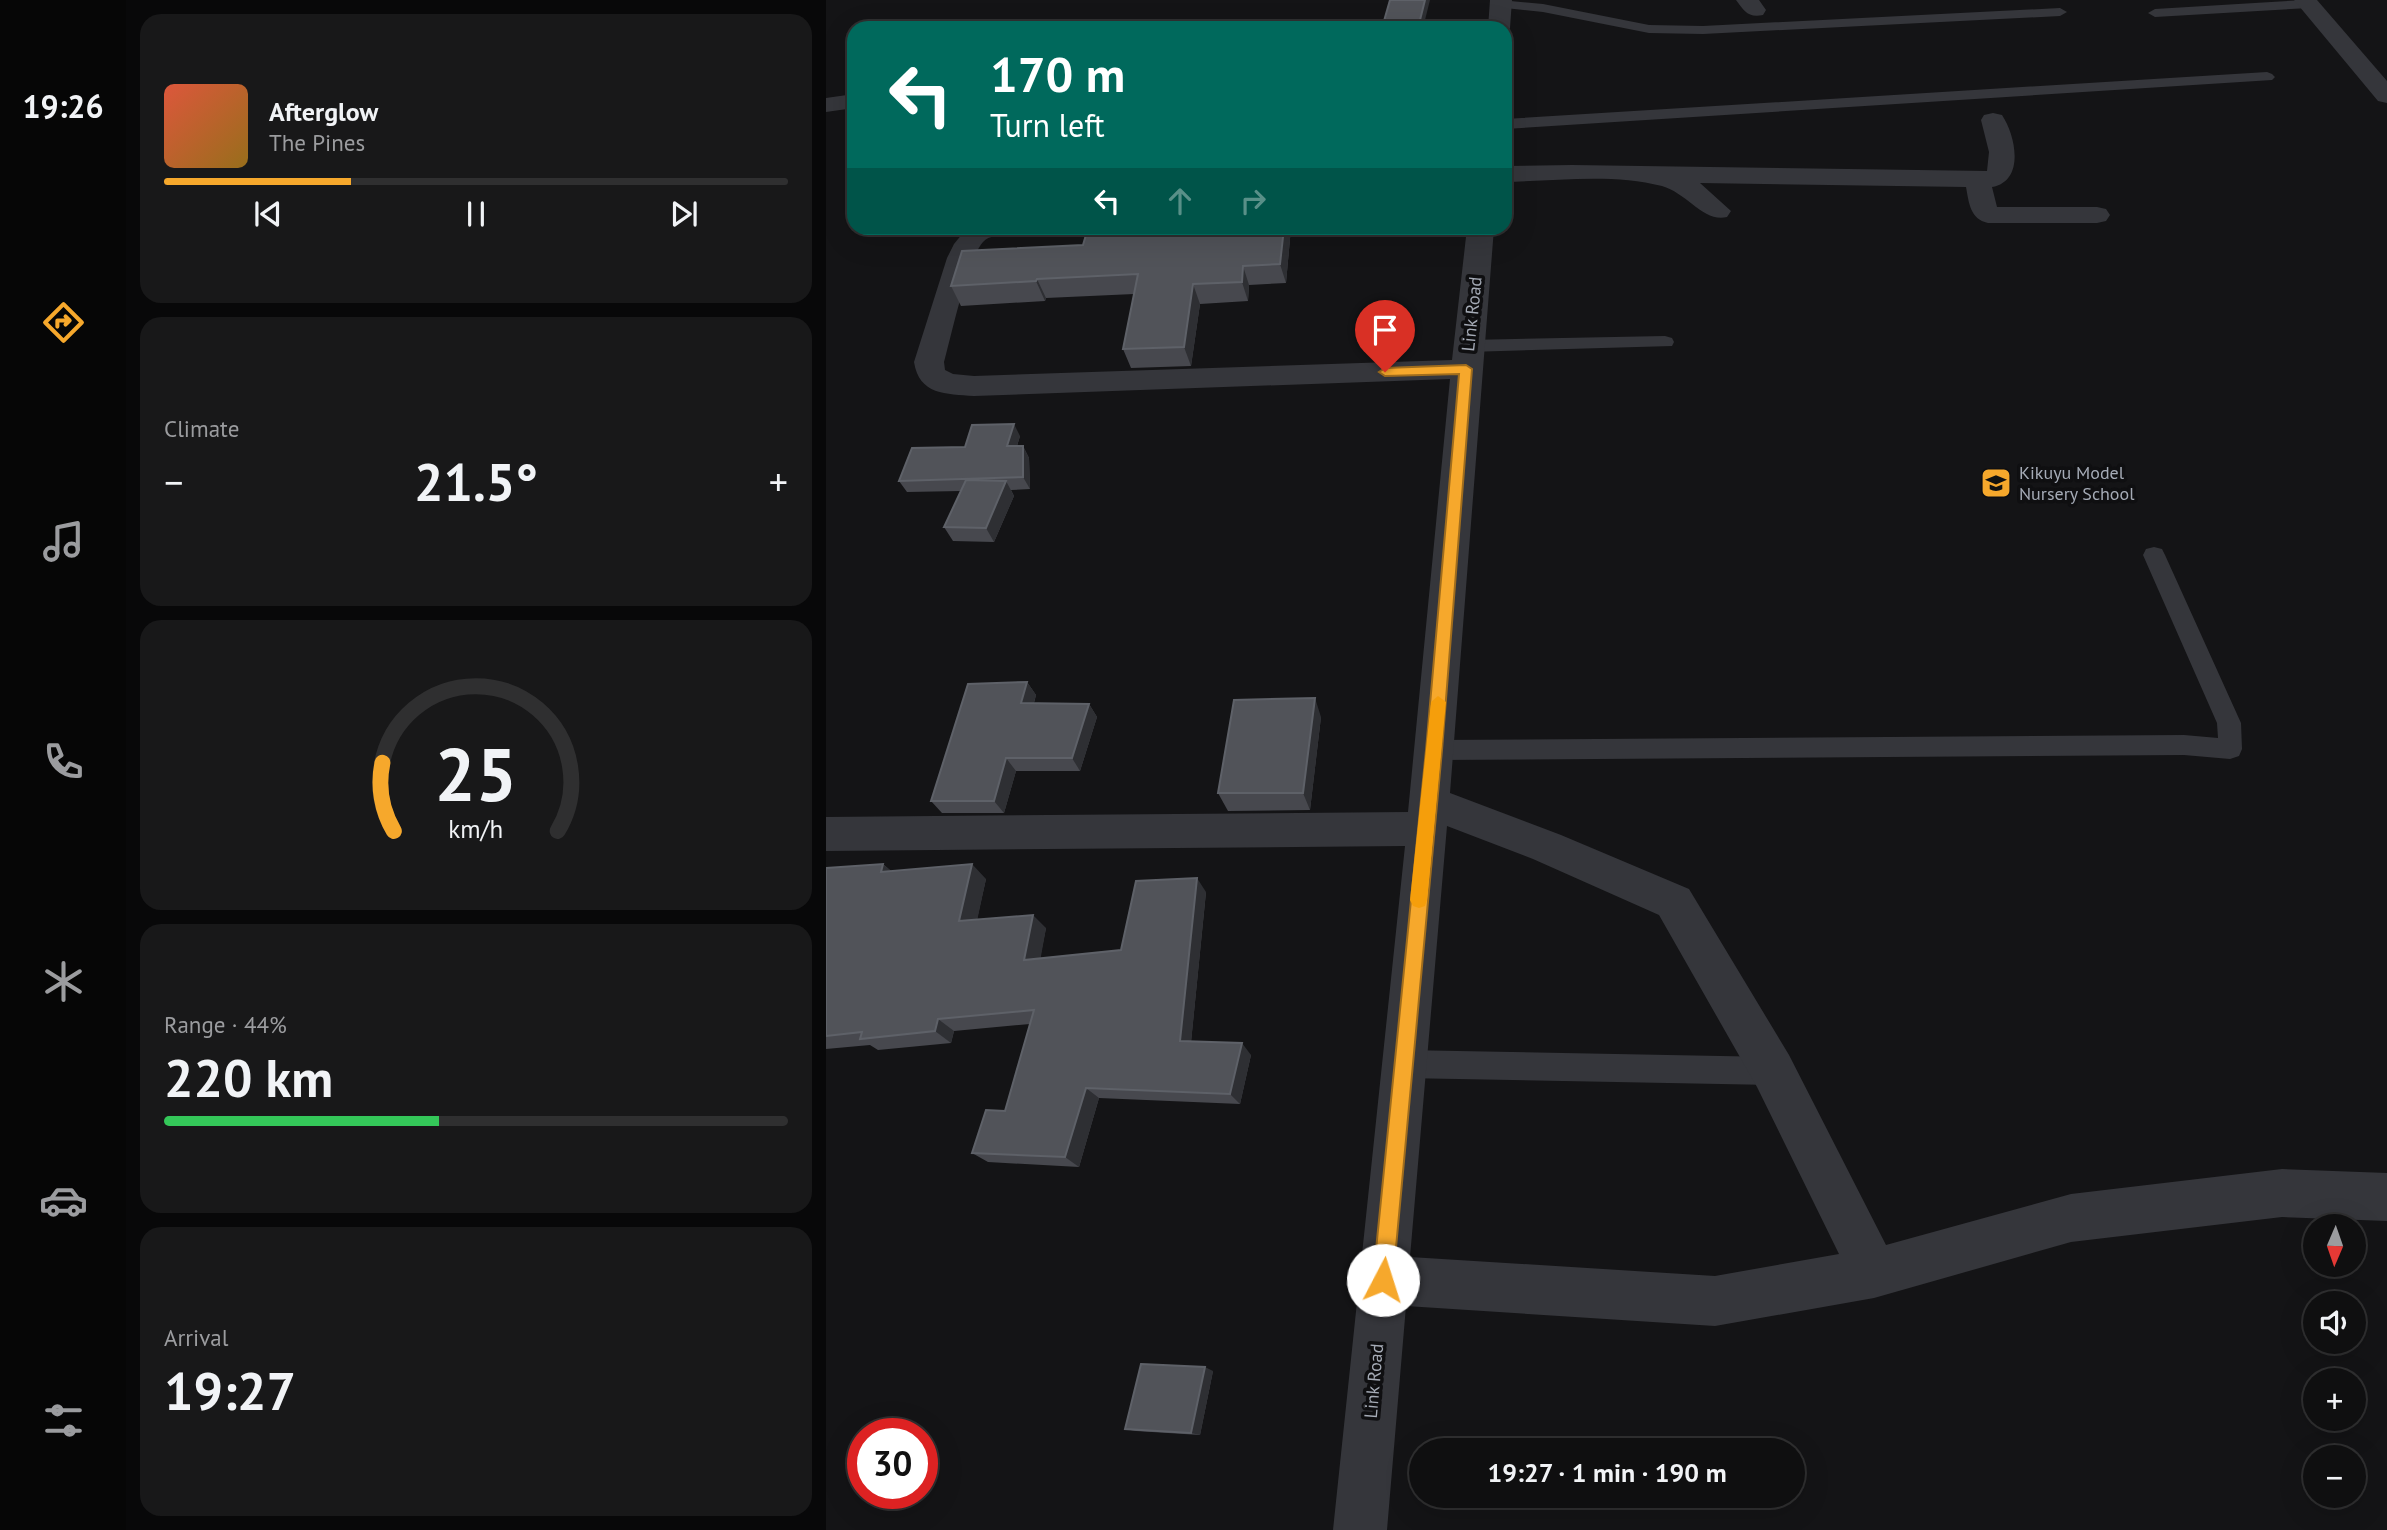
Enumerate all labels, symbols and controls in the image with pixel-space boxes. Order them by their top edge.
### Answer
text: 170 m [990,42,1125,106]
icon: left [875,49,966,140]
text: 19:26 [22,85,104,127]
text: Afterglow [269,95,378,128]
text: Turn left [990,104,1105,146]
text: The Pines [269,128,365,157]
icon: left [1088,182,1126,220]
icon: ahead [1161,182,1199,220]
icon: right [1234,182,1272,220]
icon: previous [249,195,287,233]
icon: pause [457,195,495,233]
icon: next [665,195,703,233]
street label: Link Road [1456,275,1487,352]
icon: directions [39,298,88,347]
pin [1355,300,1415,372]
icon: arrive [1366,311,1404,349]
text: Climate [164,414,239,443]
text: 21.5° [414,448,538,515]
text: − [164,457,183,506]
text: + [769,457,788,506]
place label: Kikuyu Model Nursery School [2019,461,2135,505]
school or university icon: Kikuyu Model Nursery School [1979,466,2013,500]
icon: music [39,517,88,566]
text: 25 [435,727,517,821]
icon: phone [39,737,88,786]
text: km/h [449,813,503,845]
icon: climate [39,957,88,1006]
text: Range · 44% [164,1010,287,1039]
text: 220 km [164,1044,333,1111]
icon: car [39,1176,88,1225]
north arrow [2303,1214,2366,1278]
map controls [2303,1214,2366,1508]
position arrow [1346,1243,1420,1317]
button: sound [2303,1291,2366,1354]
text: Arrival [164,1323,228,1352]
street label: Link Road [1359,1343,1388,1419]
text: 19:27 [164,1357,296,1424]
button: + [2303,1368,2366,1431]
icon: filters [39,1396,88,1445]
speed limit sign: 30 [847,1418,938,1509]
button: − [2303,1445,2366,1508]
text: 19:27 · 1 min · 190 m [1487,1456,1727,1489]

